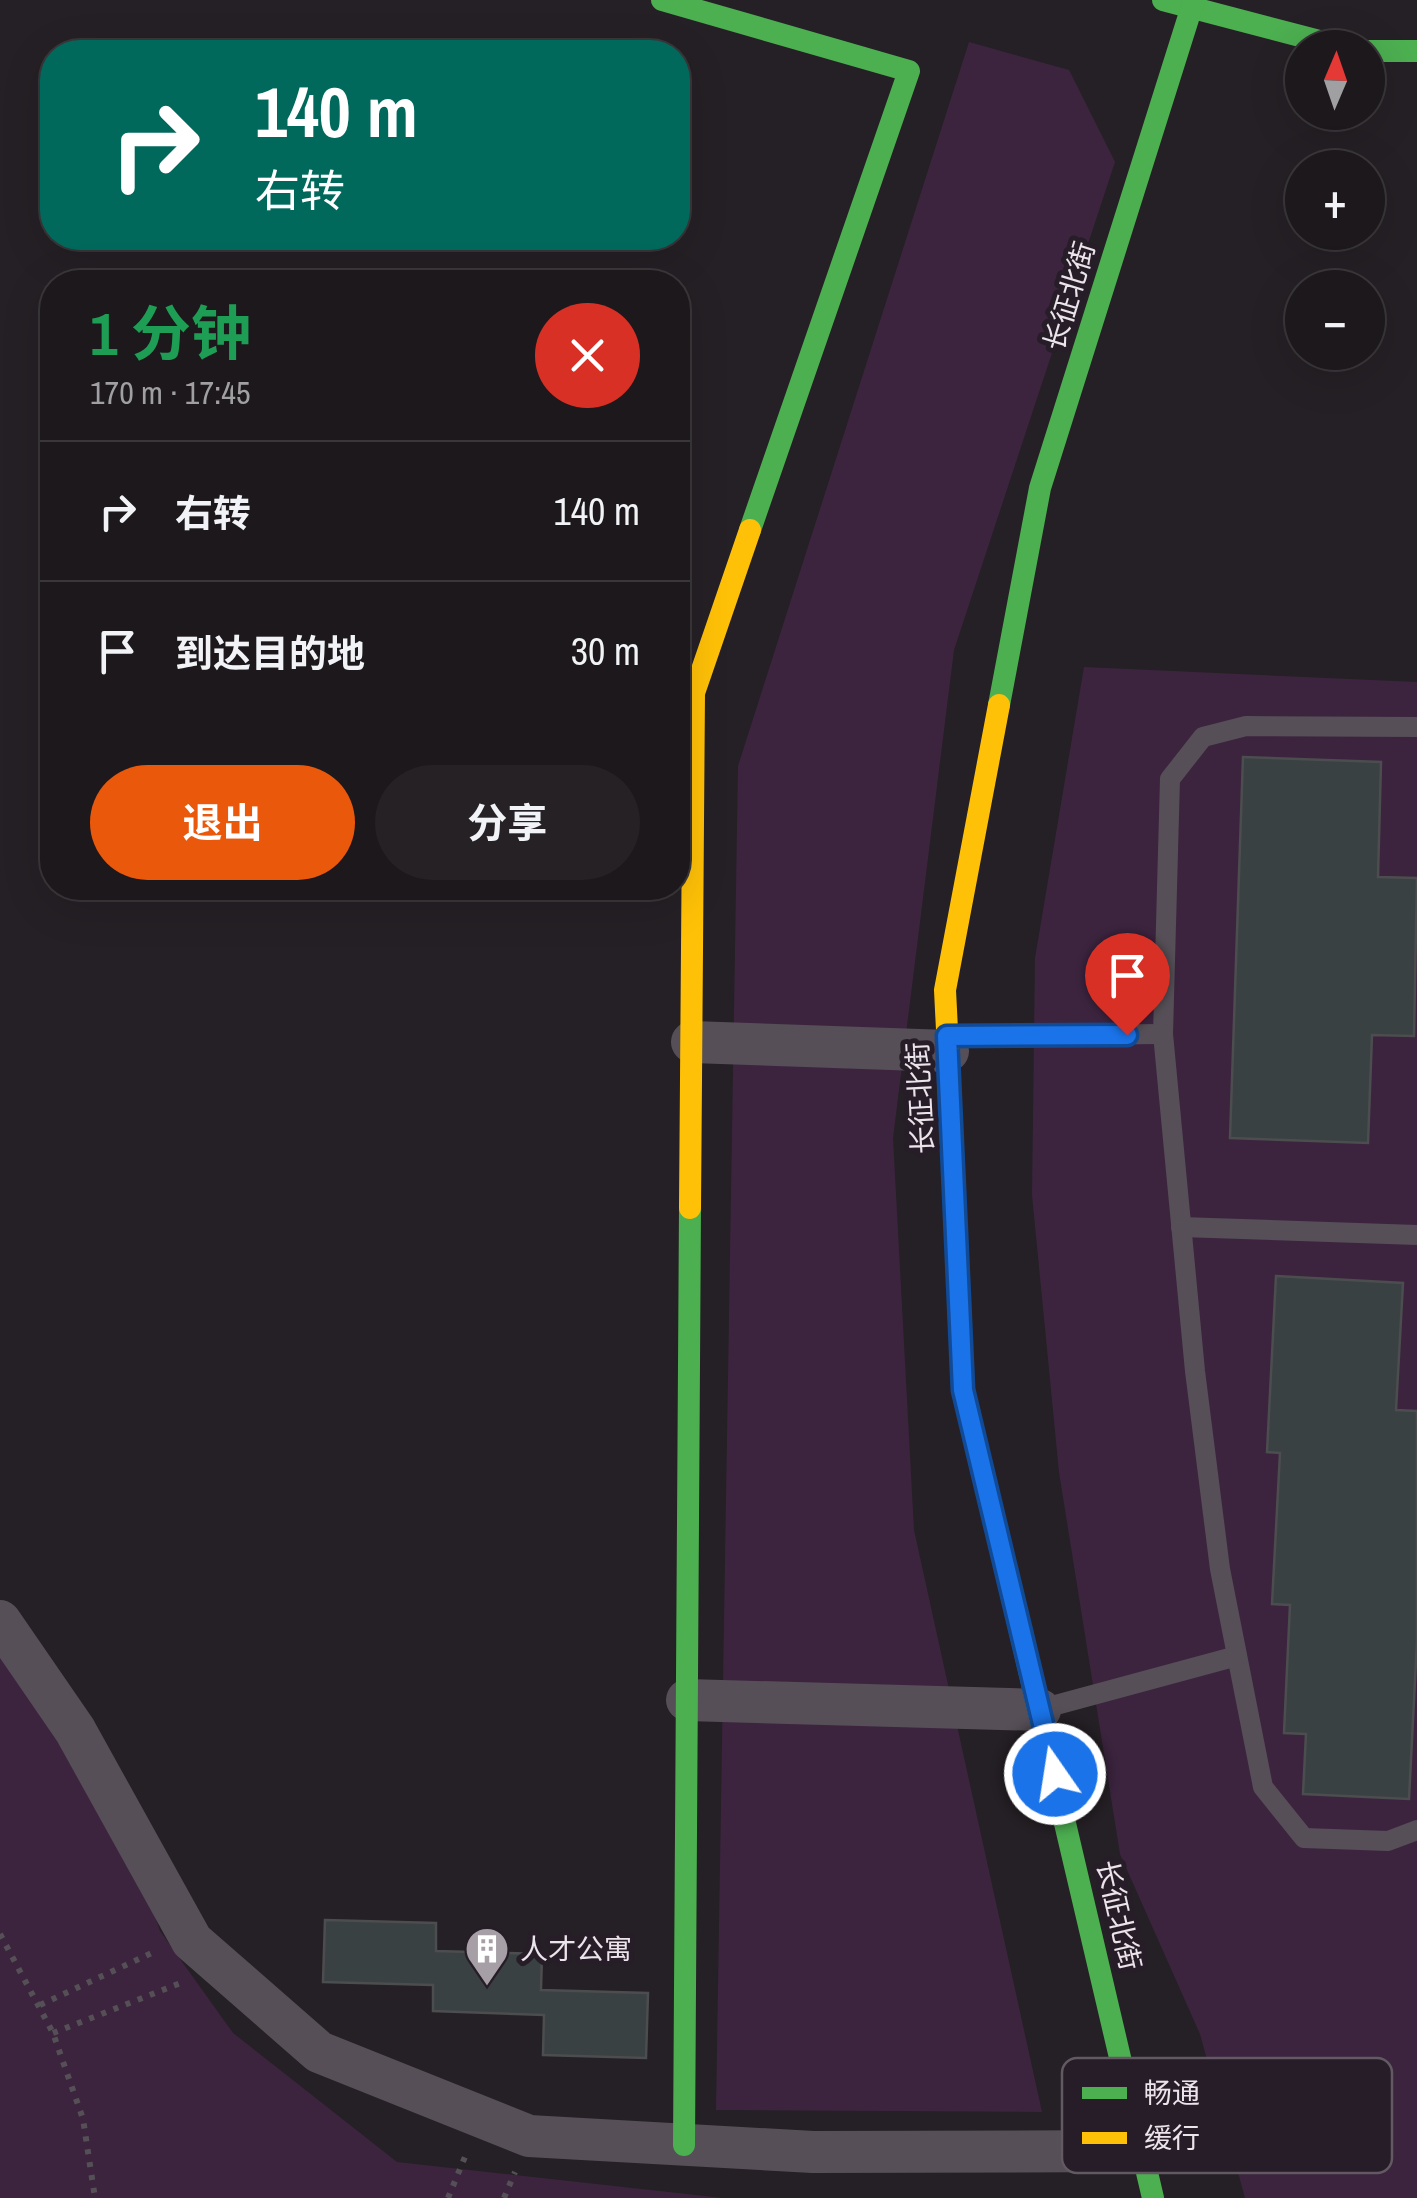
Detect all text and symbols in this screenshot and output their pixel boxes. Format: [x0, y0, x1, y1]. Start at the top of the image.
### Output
north arrow [1285, 30, 1385, 130]
map controls [1285, 30, 1385, 370]
text: 140 m [255, 65, 418, 159]
icon: right [90, 80, 220, 210]
button: + [1285, 150, 1385, 250]
text: 右转 [255, 160, 345, 221]
street label: 长征北街 [1034, 237, 1104, 355]
button: − [1285, 270, 1385, 370]
text: 1 分钟 [90, 293, 251, 374]
button: close [535, 303, 640, 408]
text: 170 m · 17:45 [90, 371, 250, 414]
icon: right [90, 484, 145, 539]
text: 140 m [553, 486, 640, 537]
text: 右转 [175, 488, 251, 539]
icon: arrive [90, 624, 145, 679]
text: 30 m [571, 626, 640, 677]
text: 到达目的地 [175, 628, 365, 679]
button: 退出 [90, 765, 355, 880]
button: 分享 [375, 765, 640, 880]
pin [1085, 933, 1170, 1036]
icon: arrive [1100, 948, 1155, 1003]
street label: 长征北街 [898, 1041, 942, 1155]
position arrow [1003, 1722, 1107, 1826]
street label: 长征北街 [1088, 1856, 1150, 1974]
building icon: 人才公寓 [464, 1926, 510, 1987]
place label: 人才公寓 [520, 1930, 632, 1968]
legend [1062, 2058, 1392, 2173]
text: 畅通 [1144, 2074, 1200, 2112]
text: 缓行 [1144, 2119, 1200, 2157]

